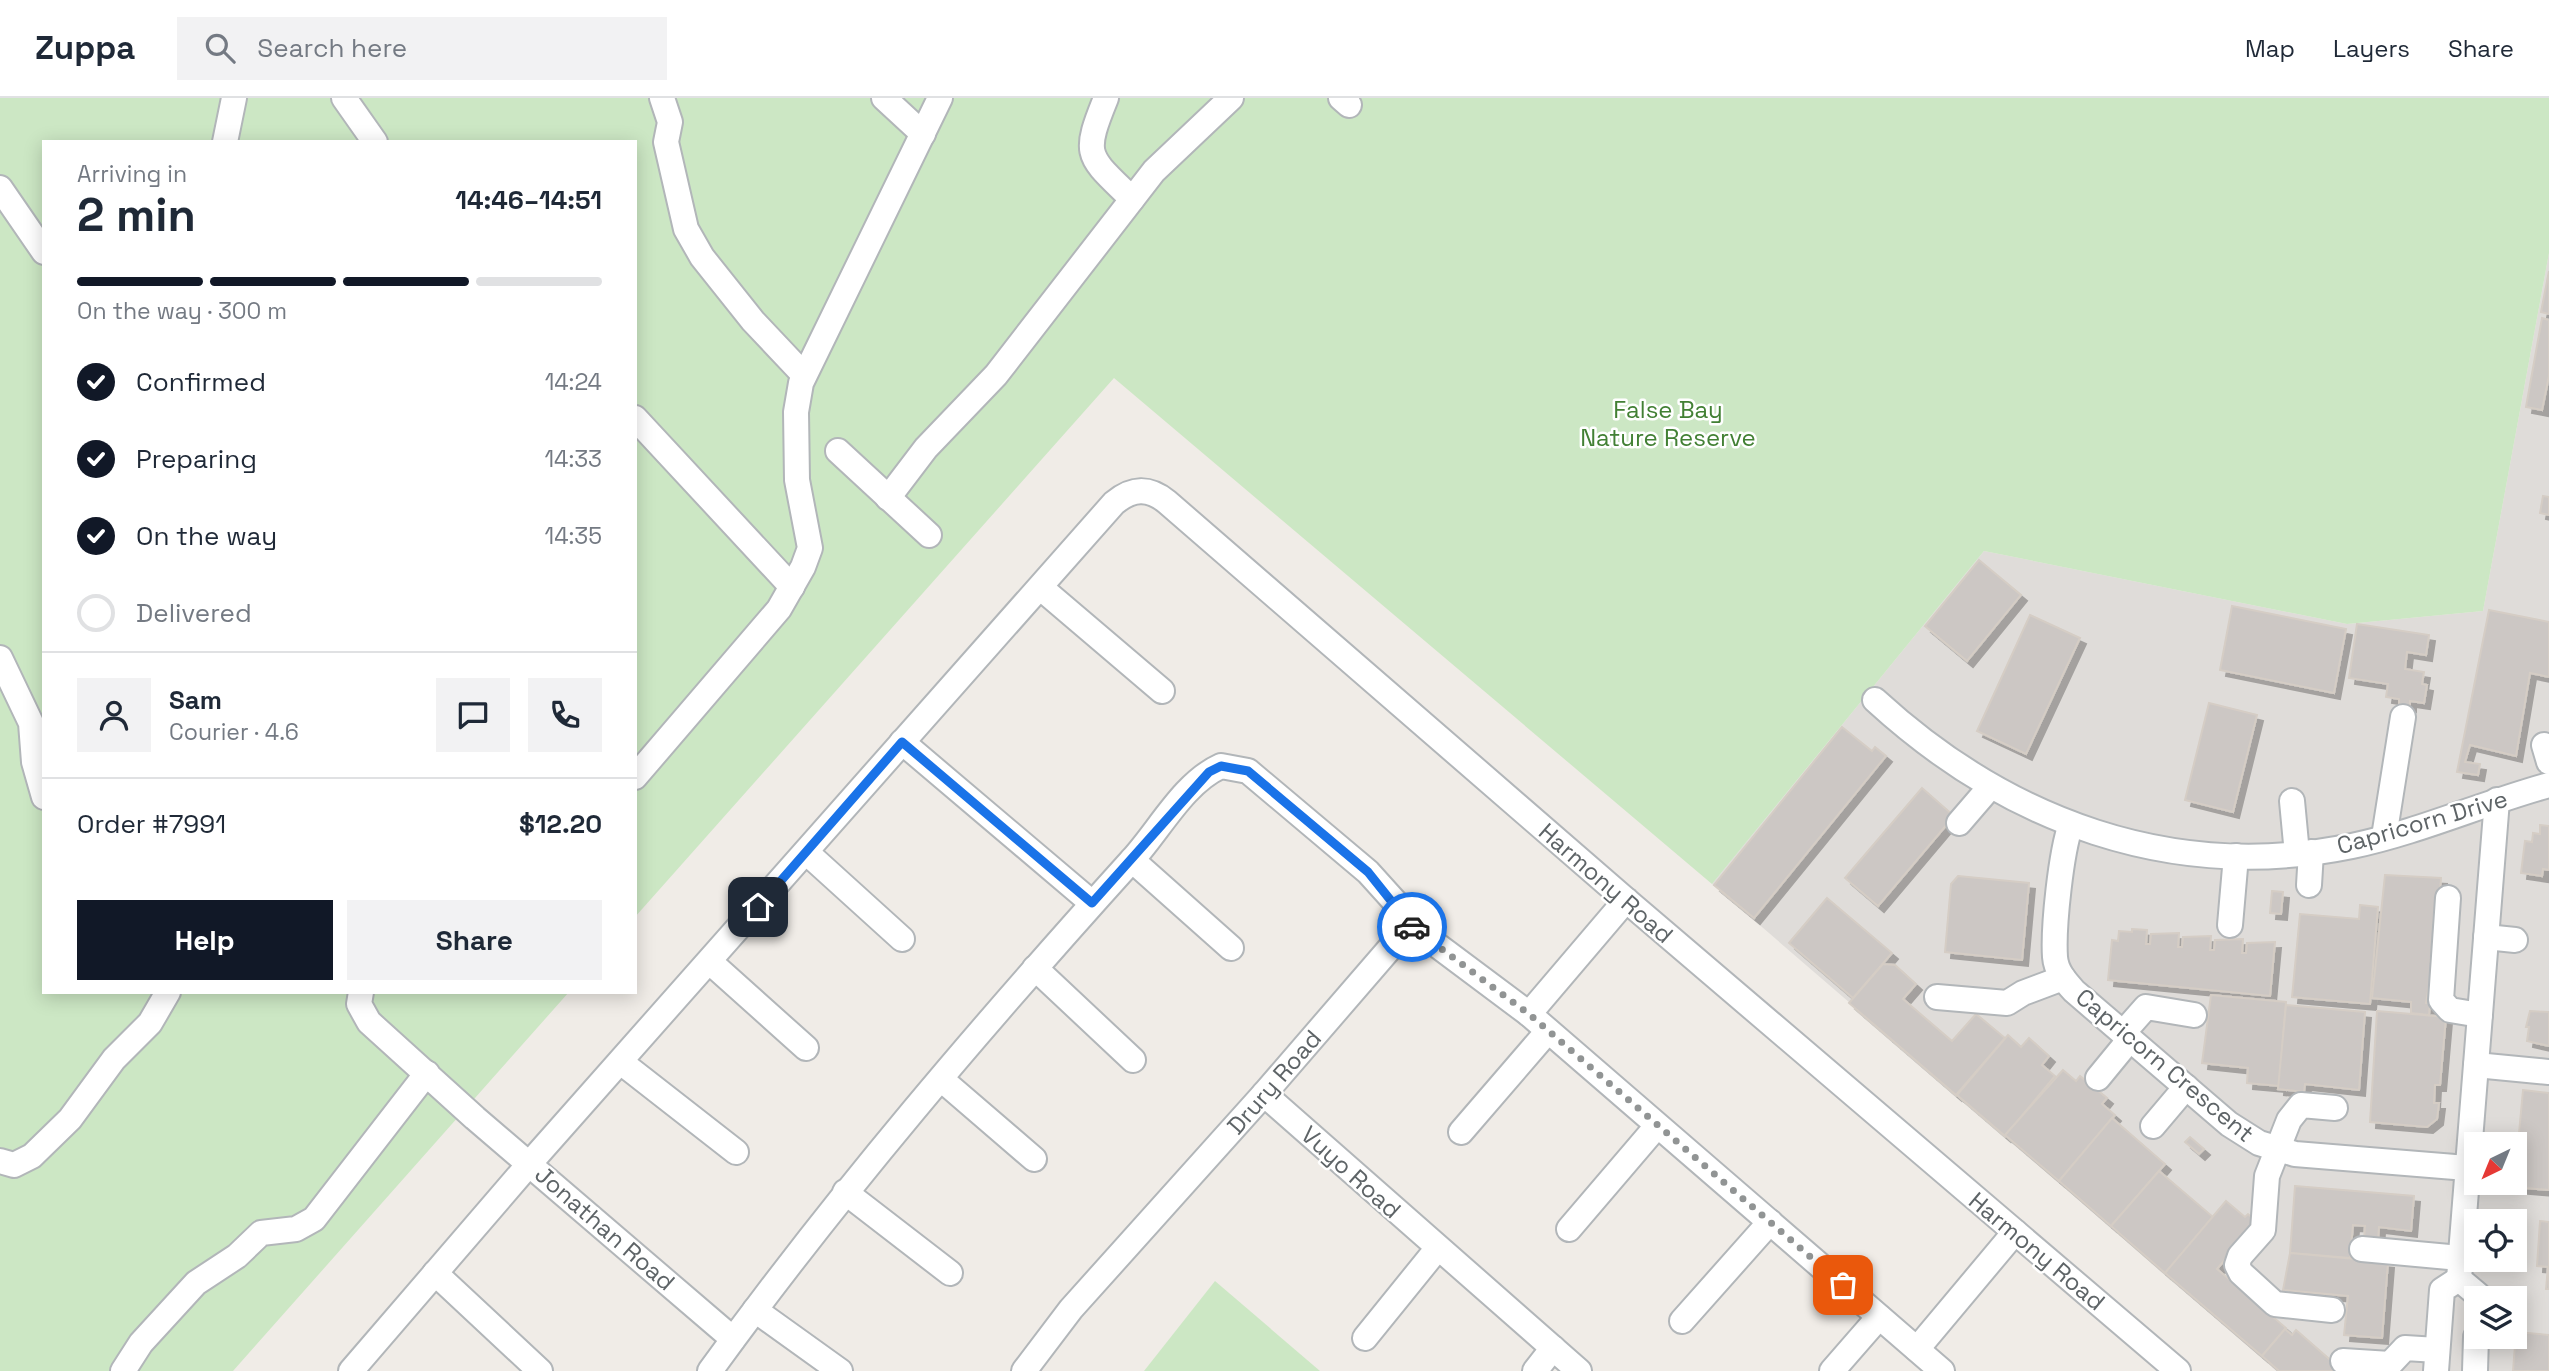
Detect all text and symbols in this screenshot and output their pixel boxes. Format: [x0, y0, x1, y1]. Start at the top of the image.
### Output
search box [177, 17, 667, 80]
text: Zuppa [35, 27, 135, 69]
icon: search [201, 29, 239, 67]
text: Search here [257, 31, 407, 65]
text: Map [2245, 33, 2295, 64]
text: Layers [2333, 33, 2410, 64]
text: Share [2448, 33, 2514, 64]
text: Arriving in [77, 159, 187, 189]
text: 14:46–14:51 [455, 183, 602, 217]
text: 2 min [77, 186, 196, 244]
text: On the way · 300 m [77, 296, 287, 326]
icon: check [77, 363, 115, 401]
text: Confirmed [136, 365, 266, 399]
text: 14:24 [545, 367, 602, 397]
park label: False Bay Nature Reserve [1580, 394, 1756, 453]
icon: check [77, 440, 115, 478]
text: Preparing [136, 442, 257, 476]
text: 14:33 [544, 444, 602, 474]
icon: check [77, 517, 115, 555]
text: On the way [136, 519, 277, 553]
text: 14:35 [545, 521, 602, 551]
text: Delivered [136, 596, 252, 630]
button: person [77, 678, 151, 752]
button: chat [436, 678, 510, 752]
button: phone [528, 678, 602, 752]
text: Sam [169, 683, 222, 717]
text: Courier · 4.6 [169, 717, 299, 747]
street label: Capricorn Drive [2333, 783, 2511, 861]
text: Order #7991 [77, 807, 226, 841]
text: $12.20 [519, 807, 602, 841]
street label: Harmony Road [1532, 816, 1680, 950]
pin [728, 877, 788, 937]
icon: home [739, 888, 777, 926]
courier [1377, 892, 1447, 962]
button: Help [77, 900, 333, 980]
button: Share [347, 900, 602, 980]
icon: car [1393, 908, 1431, 946]
street label: Capricorn Crescent [2069, 981, 2261, 1149]
street label: Drury Road [1220, 1023, 1328, 1141]
street label: Vuyo Road [1295, 1119, 1407, 1225]
north arrow [2464, 1132, 2527, 1195]
map controls [2464, 1132, 2527, 1349]
street label: Jonathan Road [529, 1159, 681, 1297]
street label: Harmony Road [1963, 1185, 2111, 1317]
button: locate [2464, 1209, 2527, 1272]
pin [1813, 1255, 1873, 1315]
icon: bag [1824, 1266, 1862, 1304]
button: layers [2464, 1286, 2527, 1349]

